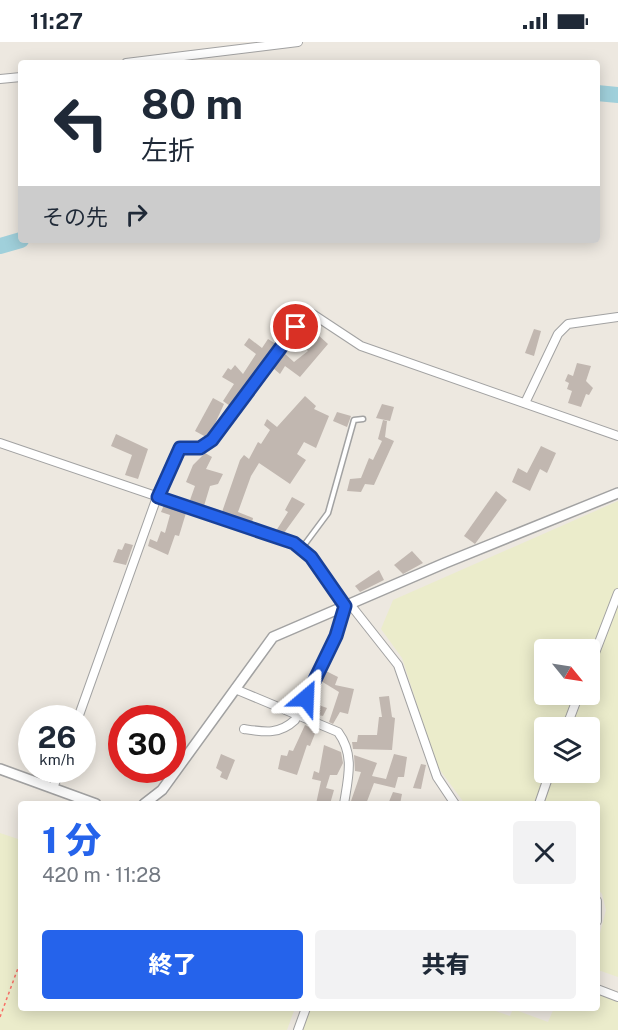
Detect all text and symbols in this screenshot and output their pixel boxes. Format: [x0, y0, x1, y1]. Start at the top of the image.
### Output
text: 11:27 [30, 8, 83, 34]
text: 80 m [141, 79, 243, 128]
icon: left [42, 84, 120, 162]
text: 左折 [141, 134, 195, 166]
icon: right [120, 198, 153, 231]
text: その先 [42, 204, 108, 230]
pin [270, 301, 321, 352]
icon: arrive [279, 310, 312, 343]
north arrow [534, 639, 600, 705]
map controls [534, 639, 600, 783]
position arrow [274, 666, 338, 730]
speed limit sign: 30 [108, 705, 186, 783]
button: layers [534, 717, 600, 783]
text: 26 [38, 719, 76, 755]
text: km/h [39, 751, 75, 768]
text: 1 分 [42, 819, 102, 861]
button: close [513, 821, 576, 884]
text: 420 m · 11:28 [42, 863, 161, 887]
button: 終了 [42, 930, 303, 999]
button: 共有 [315, 930, 576, 999]

